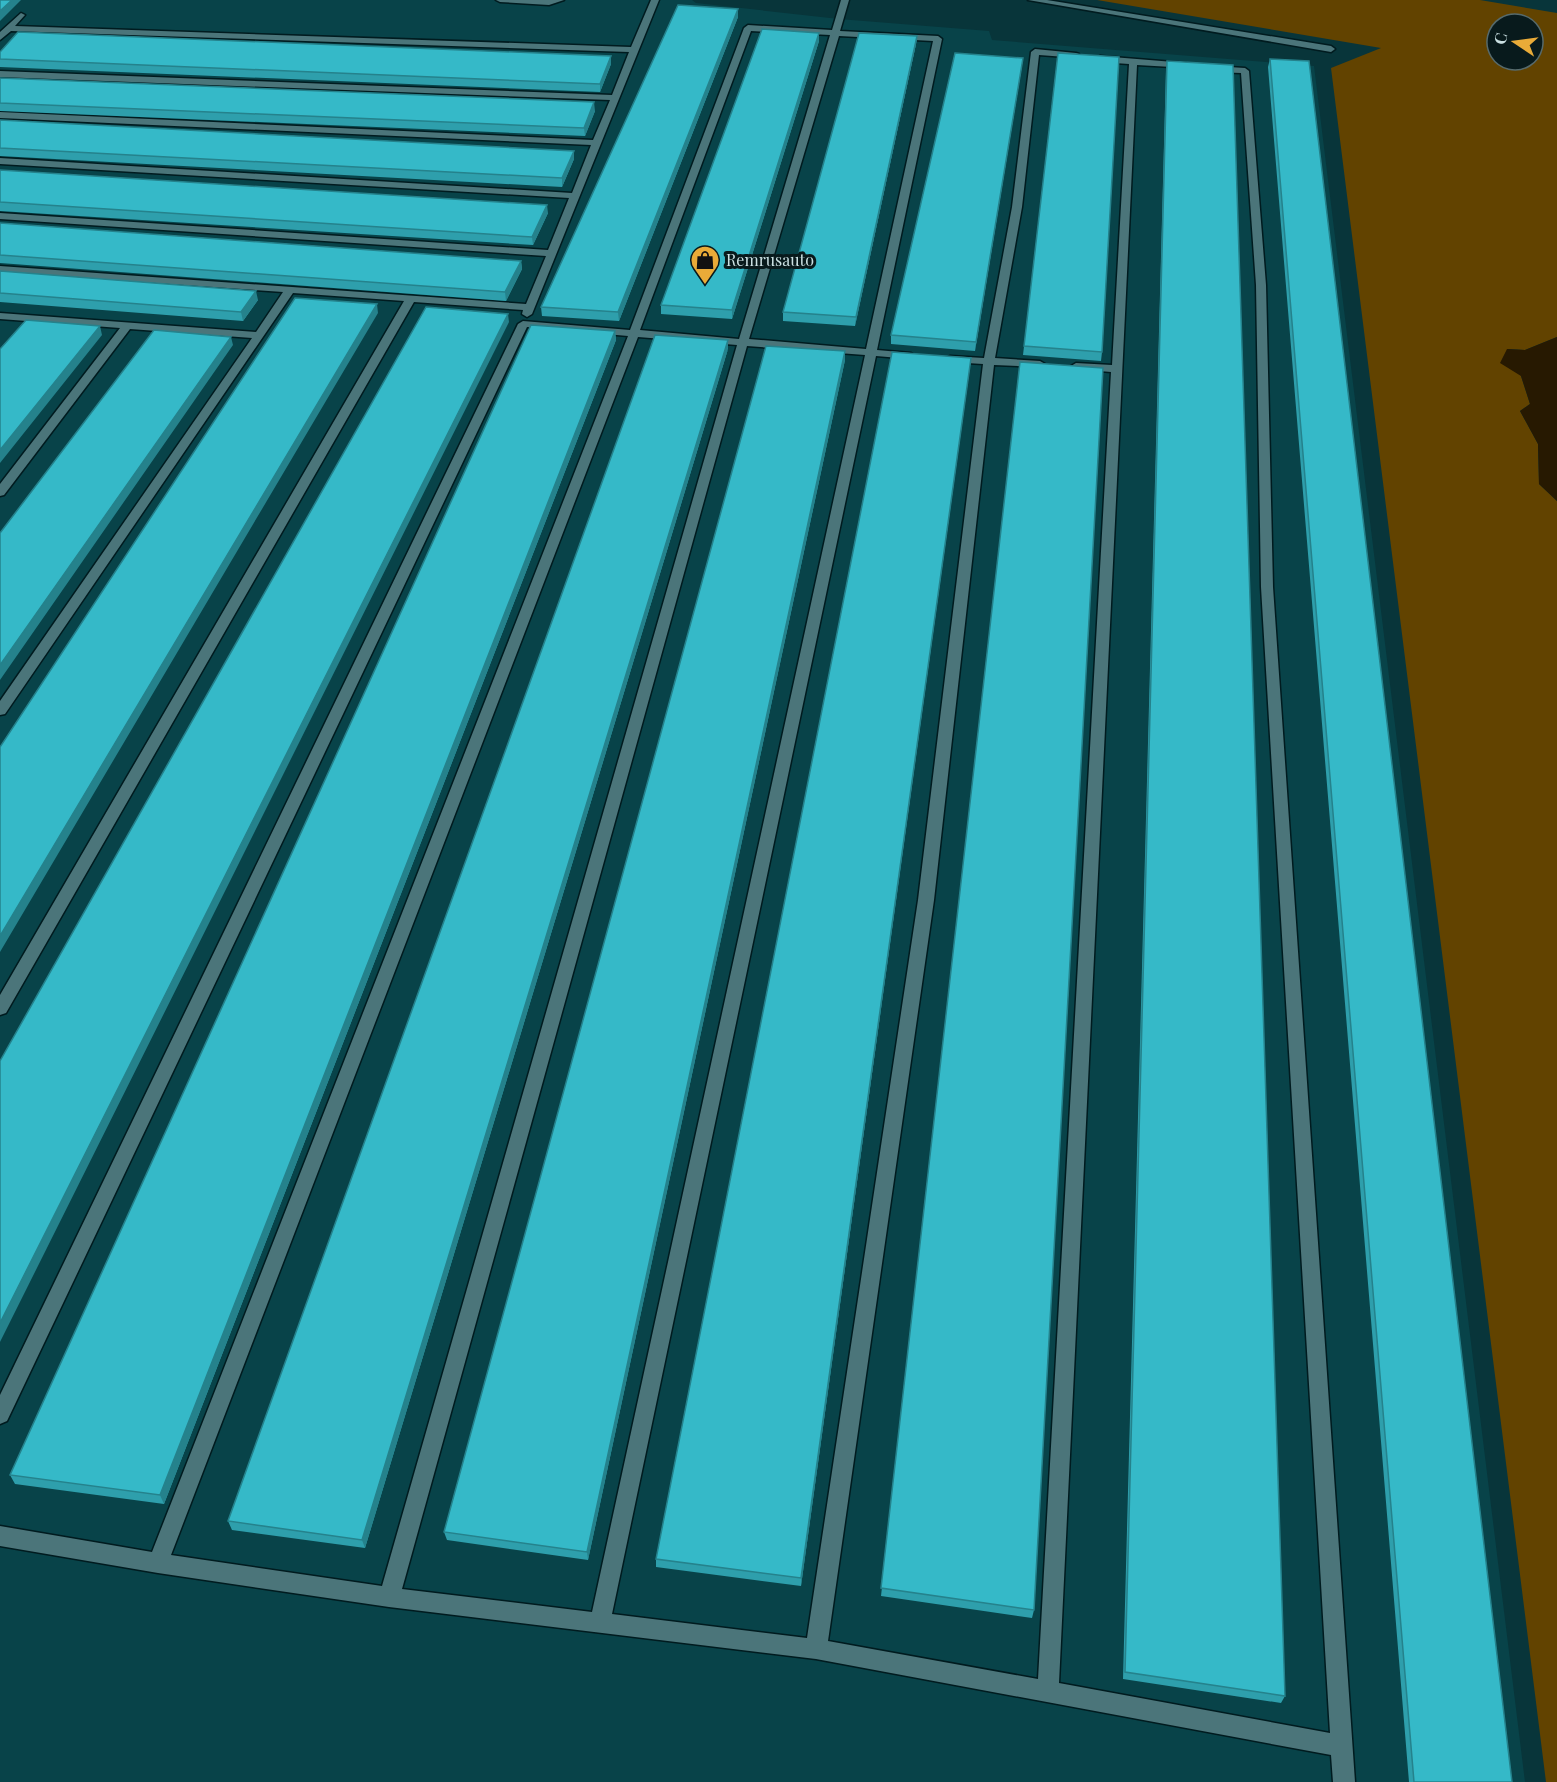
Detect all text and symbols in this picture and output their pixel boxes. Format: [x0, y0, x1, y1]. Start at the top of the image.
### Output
north arrow [1485, 12, 1545, 72]
text: С [1488, 31, 1511, 46]
shop icon: Remrusauto [689, 244, 721, 286]
place label: Remrusauto [726, 249, 814, 270]

